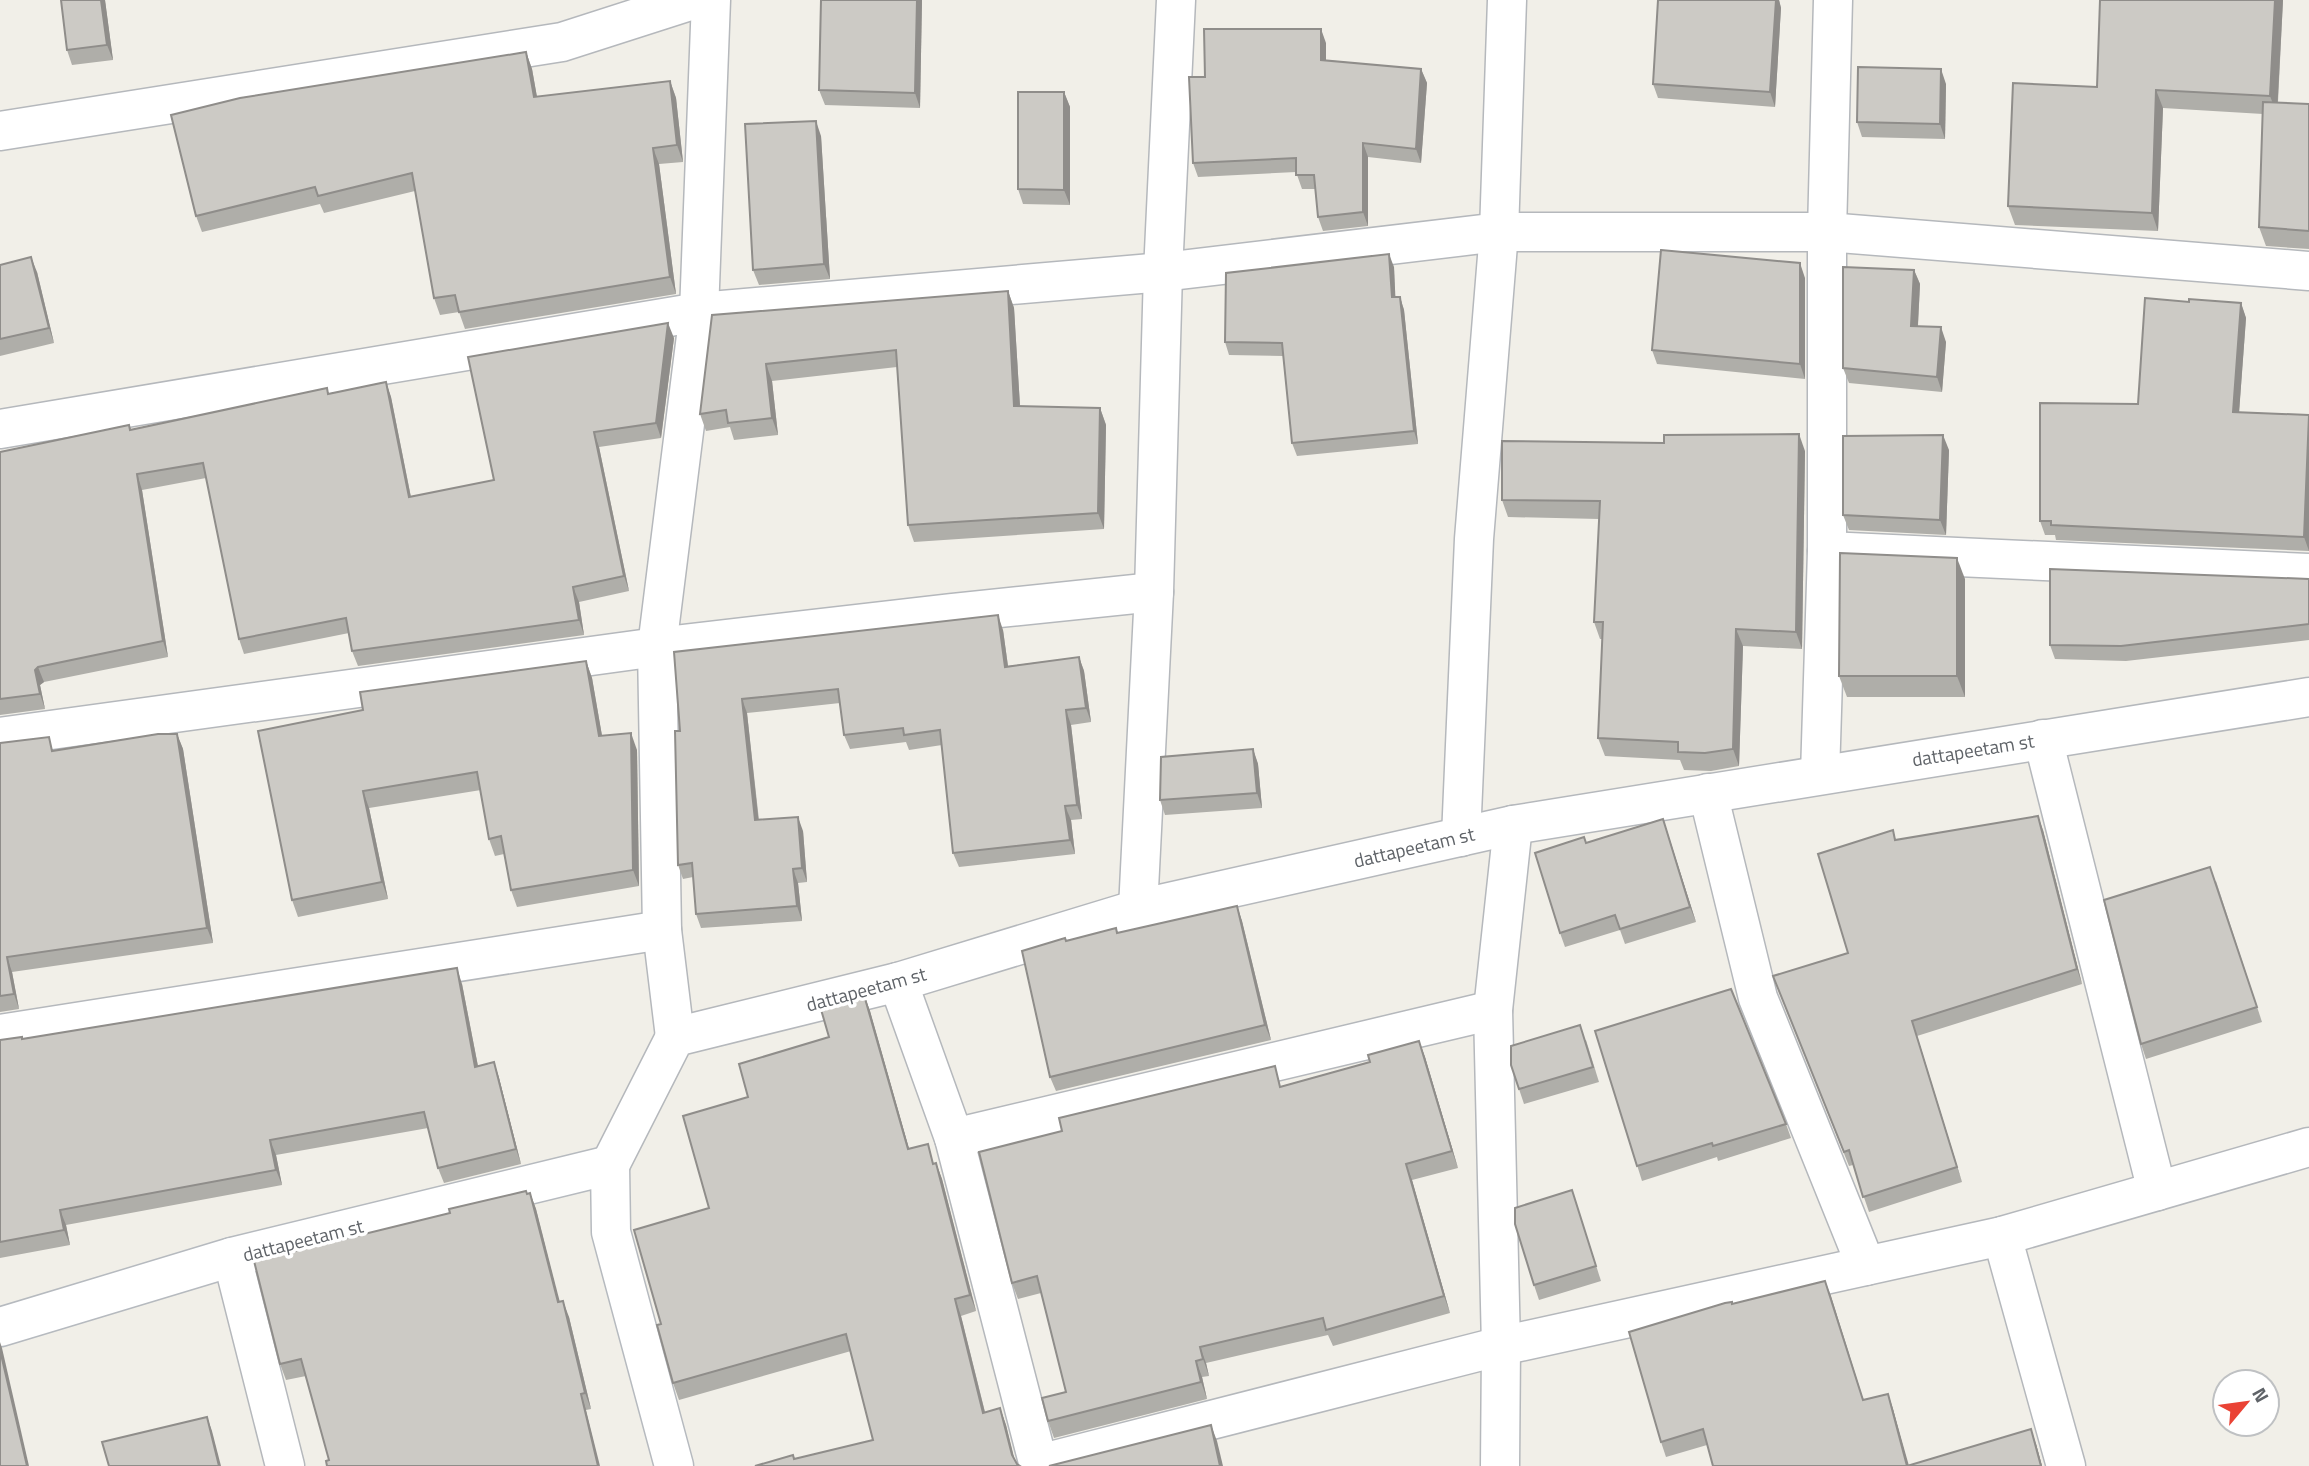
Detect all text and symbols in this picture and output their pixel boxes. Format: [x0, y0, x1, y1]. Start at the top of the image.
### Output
street label: dattapeetam st [1910, 725, 2036, 773]
street label: dattapeetam st [1351, 818, 1478, 875]
street label: dattapeetam st [803, 958, 929, 1018]
street label: dattapeetam st [240, 1210, 367, 1269]
north arrow [2211, 1368, 2281, 1438]
text: N [2245, 1382, 2277, 1407]

